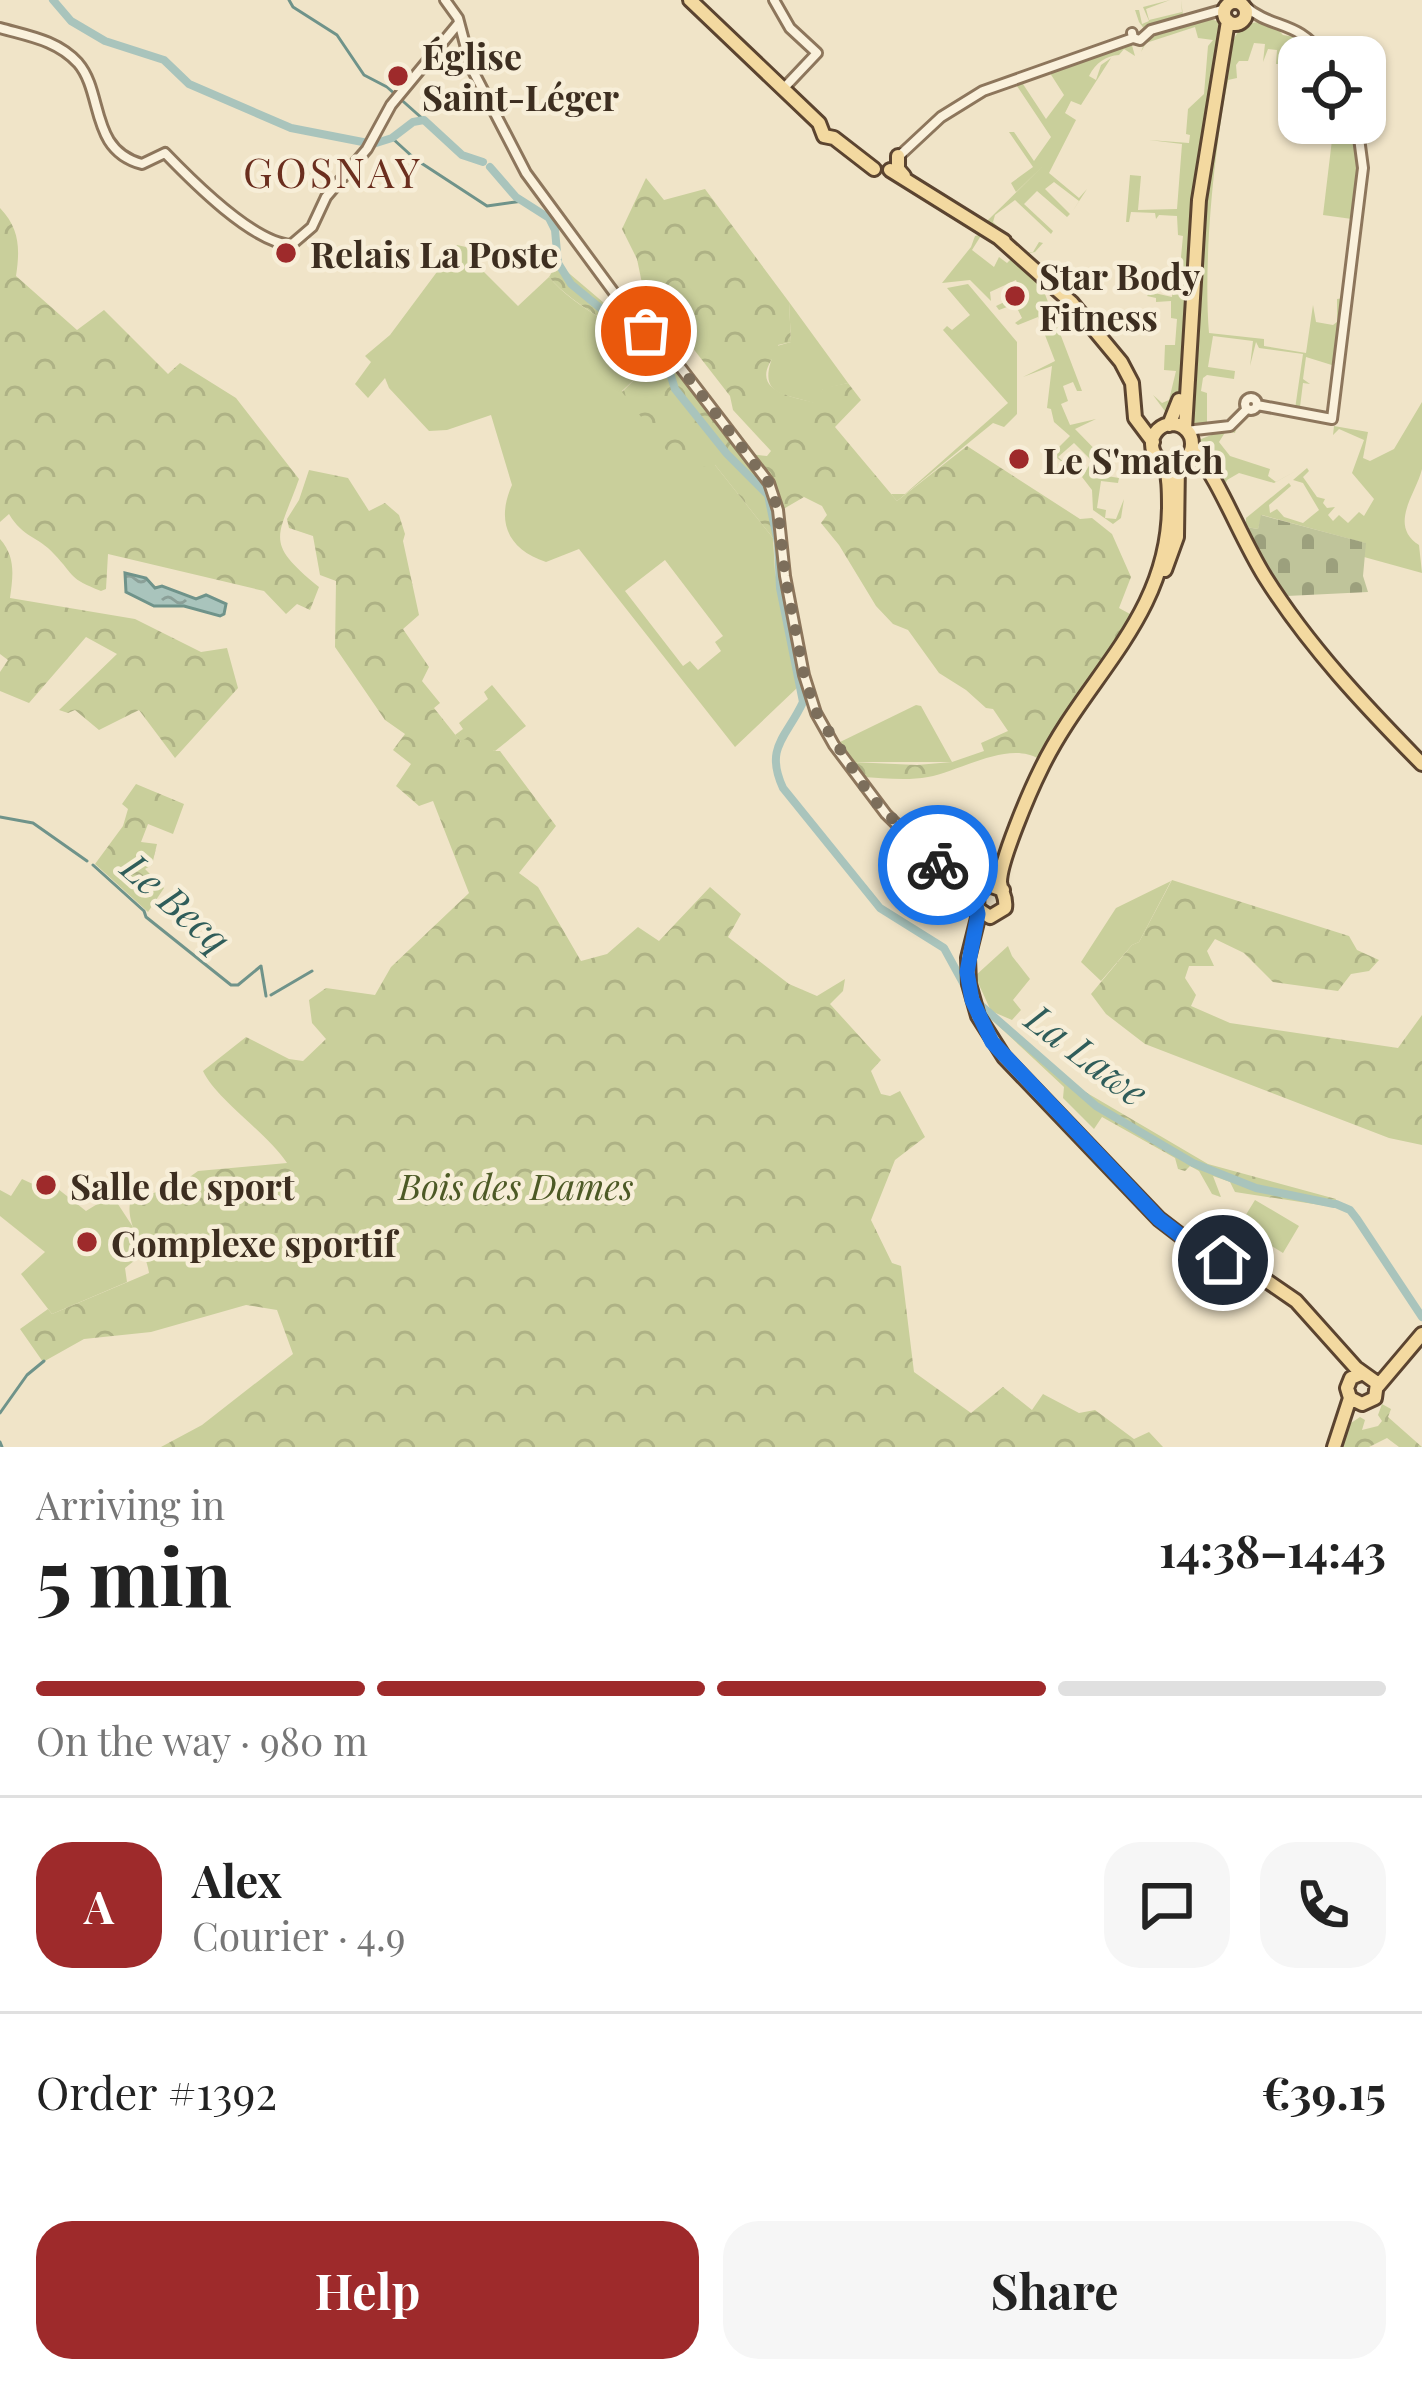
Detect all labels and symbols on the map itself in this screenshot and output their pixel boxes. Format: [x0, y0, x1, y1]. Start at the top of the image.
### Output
place label: Église Saint-Léger [422, 31, 619, 120]
marker: Église Saint-Léger [385, 63, 411, 89]
district label: GOSNAY [243, 143, 423, 199]
place label: Relais La Poste [310, 229, 558, 277]
marker: Relais La Poste [273, 240, 299, 266]
place label: Star Body Fitness [1039, 251, 1201, 340]
pin [595, 280, 697, 382]
marker: Star Body Fitness [1002, 283, 1028, 309]
place label: Le S'match [1043, 435, 1224, 483]
marker: Le S'match [1006, 446, 1032, 472]
courier [878, 805, 998, 925]
water label: Le Becq [110, 839, 242, 964]
water label: La Lawe [1015, 990, 1160, 1117]
place label: Salle de sport [70, 1161, 295, 1209]
park label: Bois des Dames [396, 1161, 634, 1209]
marker: Salle de sport [33, 1172, 59, 1198]
pin [1172, 1209, 1274, 1311]
place label: Complexe sportif [111, 1218, 400, 1266]
marker: Complexe sportif [74, 1229, 100, 1255]

